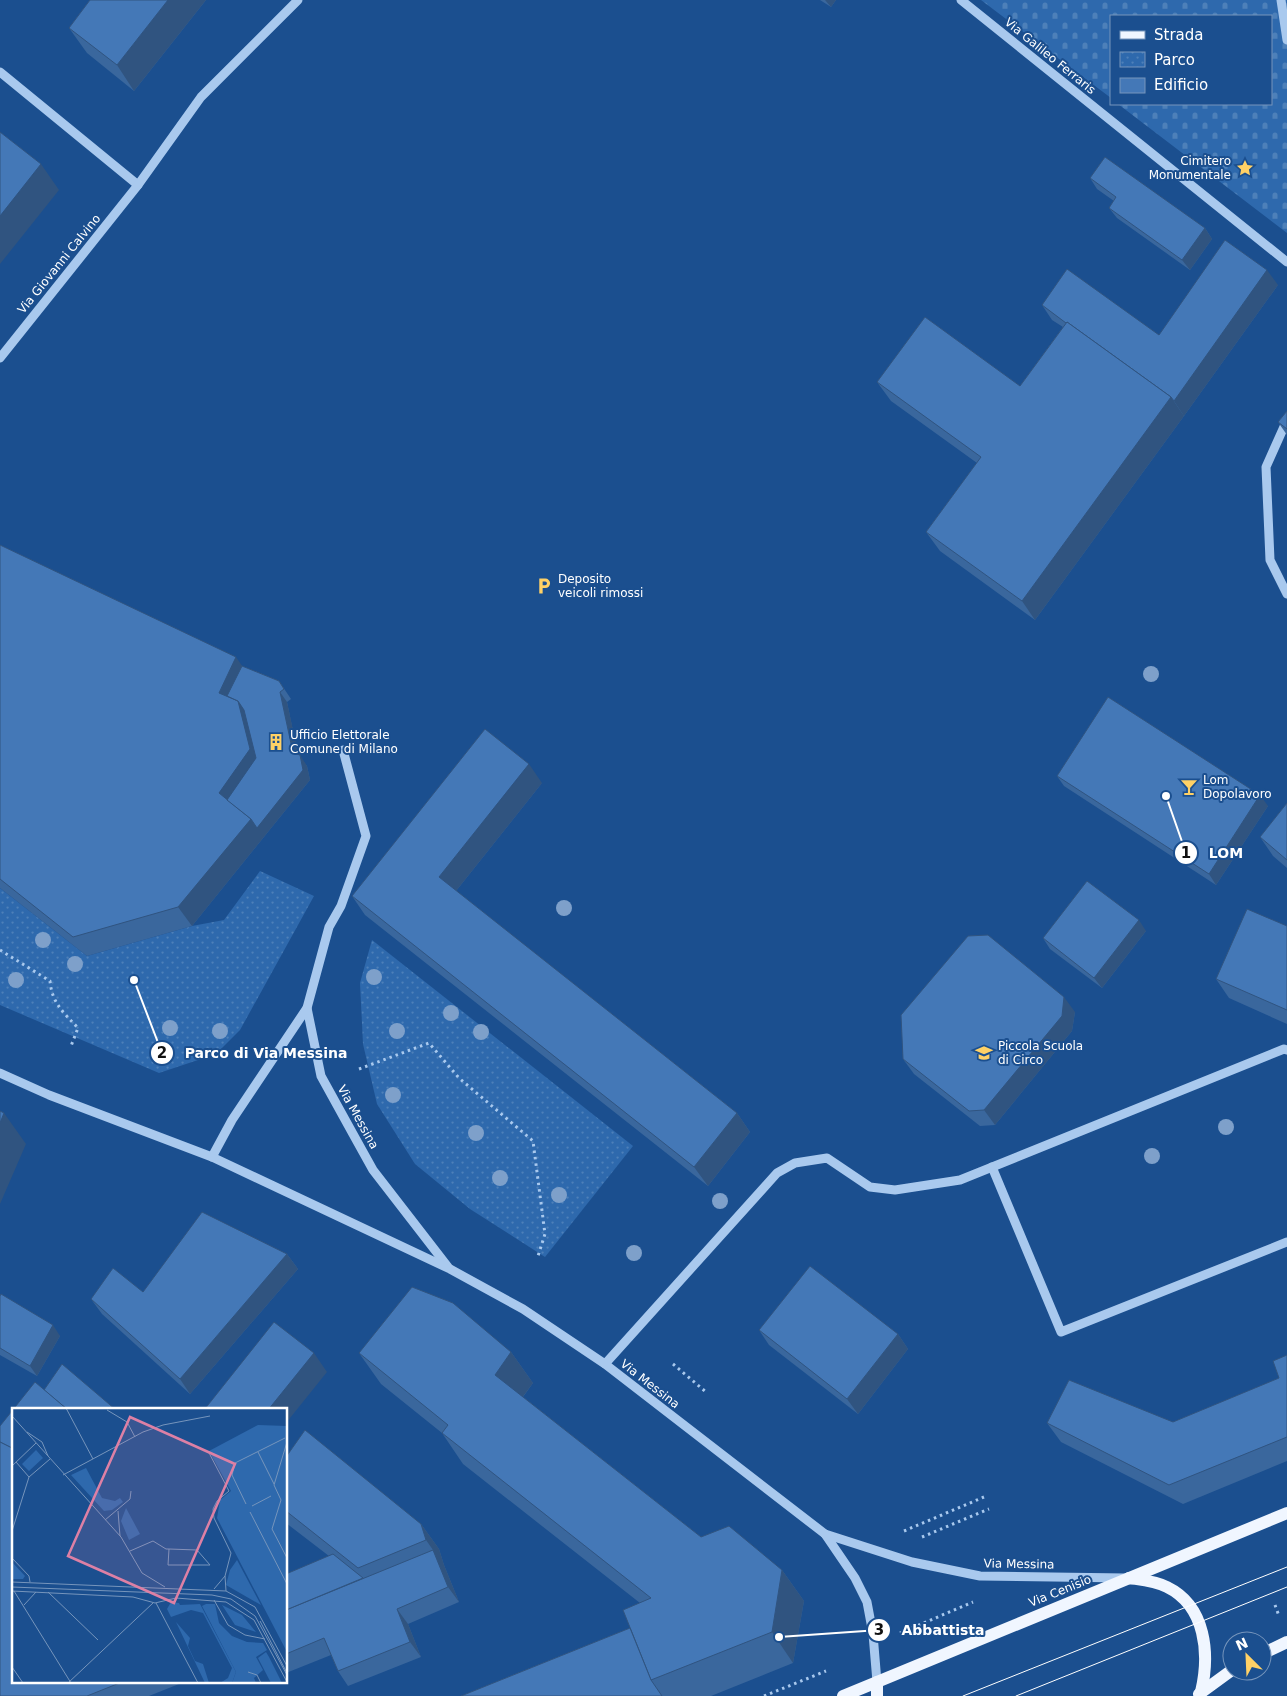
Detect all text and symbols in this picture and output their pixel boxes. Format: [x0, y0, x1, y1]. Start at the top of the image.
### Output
street label: Via Galileo Ferraris [1002, 15, 1098, 97]
legend [1110, 15, 1272, 105]
text: Strada [1154, 26, 1203, 44]
text: Parco [1154, 51, 1195, 69]
text: Edificio [1154, 76, 1208, 94]
place label: Cimitero Monumentale [1149, 154, 1231, 182]
place icon: Cimitero Monumentale [1235, 158, 1255, 178]
street label: Via Giovanni Calvino [15, 212, 103, 316]
place label: Deposito veicoli rimossi [558, 572, 643, 600]
parking icon: Deposito veicoli rimossi [534, 576, 554, 596]
place label: Ufficio Elettorale Comune di Milano [290, 728, 398, 756]
building icon: Ufficio Elettorale Comune di Milano [266, 732, 286, 752]
place label: Lom Dopolavoro [1203, 773, 1272, 801]
bar icon: Lom Dopolavoro [1179, 777, 1199, 797]
callout: LOM [1174, 839, 1253, 868]
text: 1 [1181, 844, 1191, 862]
text: LOM [1209, 845, 1243, 861]
callout: Parco di Via Messina [150, 1038, 357, 1067]
place label: Piccola Scuola di Circo [998, 1039, 1083, 1067]
school or university icon: Piccola Scuola di Circo [974, 1043, 994, 1063]
text: 2 [157, 1044, 167, 1062]
text: Parco di Via Messina [185, 1045, 347, 1061]
street label: Via Messina [335, 1083, 381, 1151]
street label: Via Messina [618, 1357, 682, 1411]
inset map [12, 1408, 288, 1684]
street label: Via Messina [983, 1556, 1055, 1572]
street label: Via Cenisio [1027, 1572, 1093, 1610]
callout: Abbattista [867, 1616, 995, 1645]
text: 3 [874, 1621, 884, 1639]
text: Abbattista [902, 1622, 984, 1638]
north arrow [1222, 1631, 1272, 1681]
text: N [1233, 1634, 1250, 1654]

